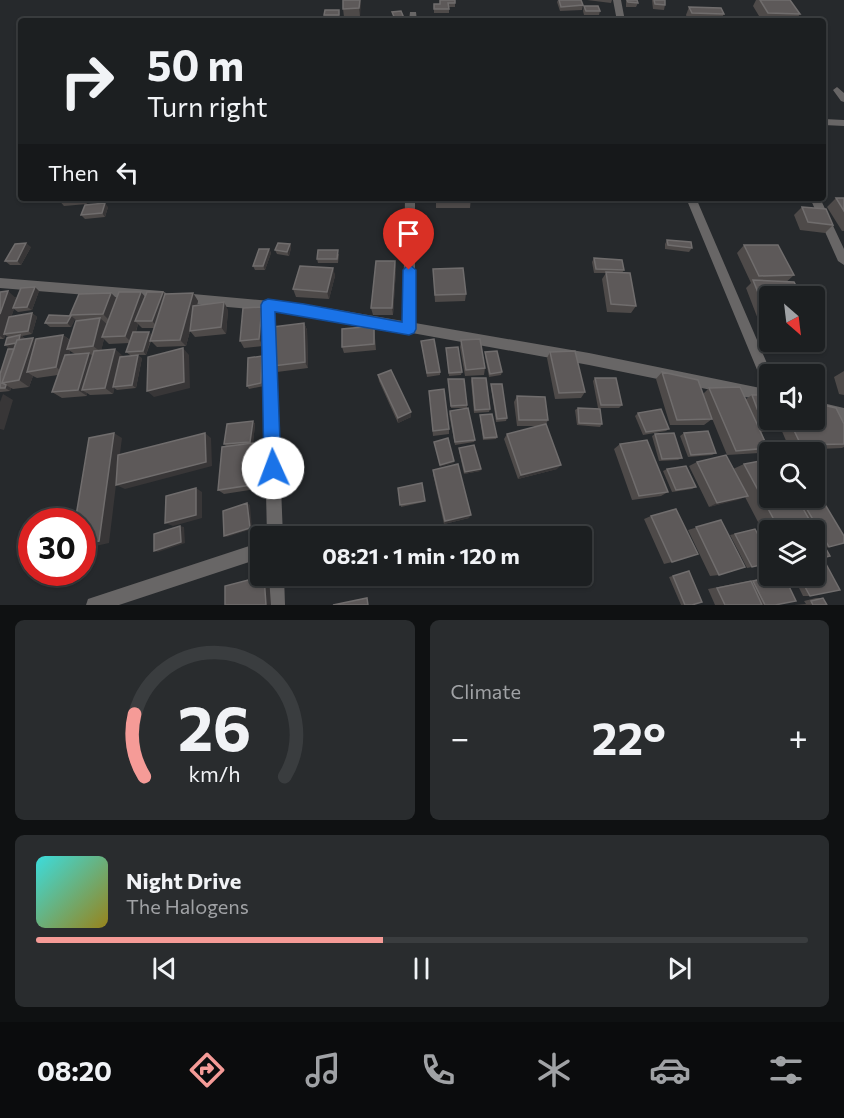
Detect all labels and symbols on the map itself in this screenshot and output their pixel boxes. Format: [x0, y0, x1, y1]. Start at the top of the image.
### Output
pin [383, 208, 434, 270]
north arrow [759, 286, 825, 352]
position arrow [241, 436, 305, 500]
speed limit sign: 30 [18, 508, 96, 586]

